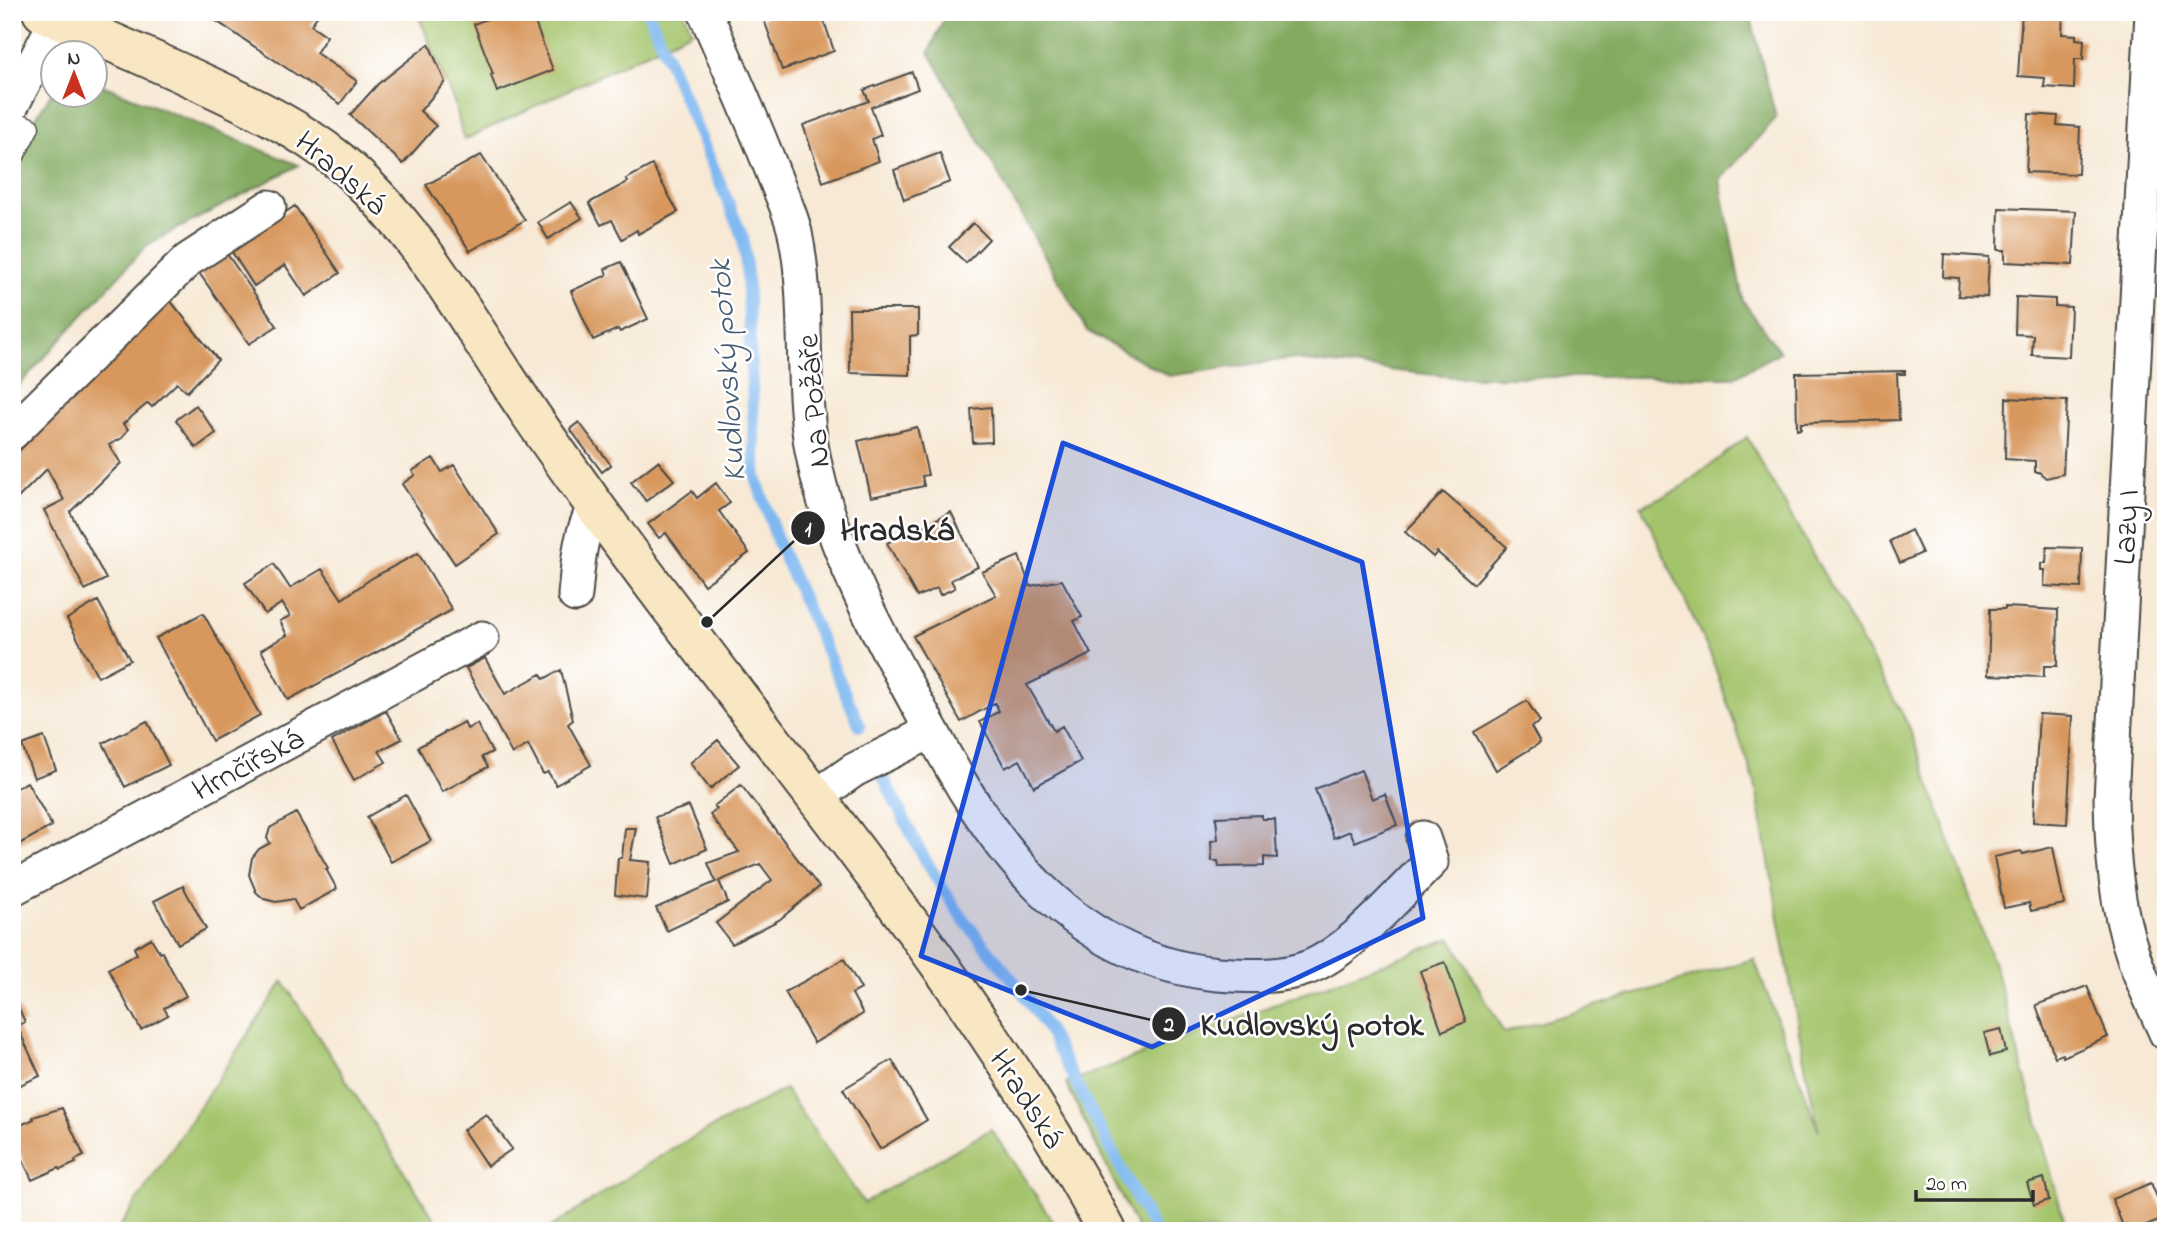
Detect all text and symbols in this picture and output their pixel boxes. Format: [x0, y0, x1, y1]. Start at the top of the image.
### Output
north arrow [38, 38, 108, 108]
text: N [68, 46, 81, 73]
street label: Hradská [283, 121, 397, 229]
water label: Kudlovský potok [697, 256, 761, 484]
street label: Na Požáře [786, 331, 845, 469]
street label: Lazy I [2103, 488, 2154, 566]
callout: Hradská [791, 501, 967, 555]
text: Hradská [840, 508, 955, 556]
text: 1 [805, 516, 812, 546]
street label: Hrnčířská [184, 717, 313, 815]
callout: Kudlovský potok [1151, 997, 1438, 1051]
text: Kudlovský potok [1200, 1003, 1424, 1052]
text: 2 [1163, 1011, 1175, 1041]
street label: Hradská [975, 1041, 1075, 1159]
scale bar [1916, 1159, 2033, 1203]
text: 20 m [1926, 1170, 1967, 1200]

